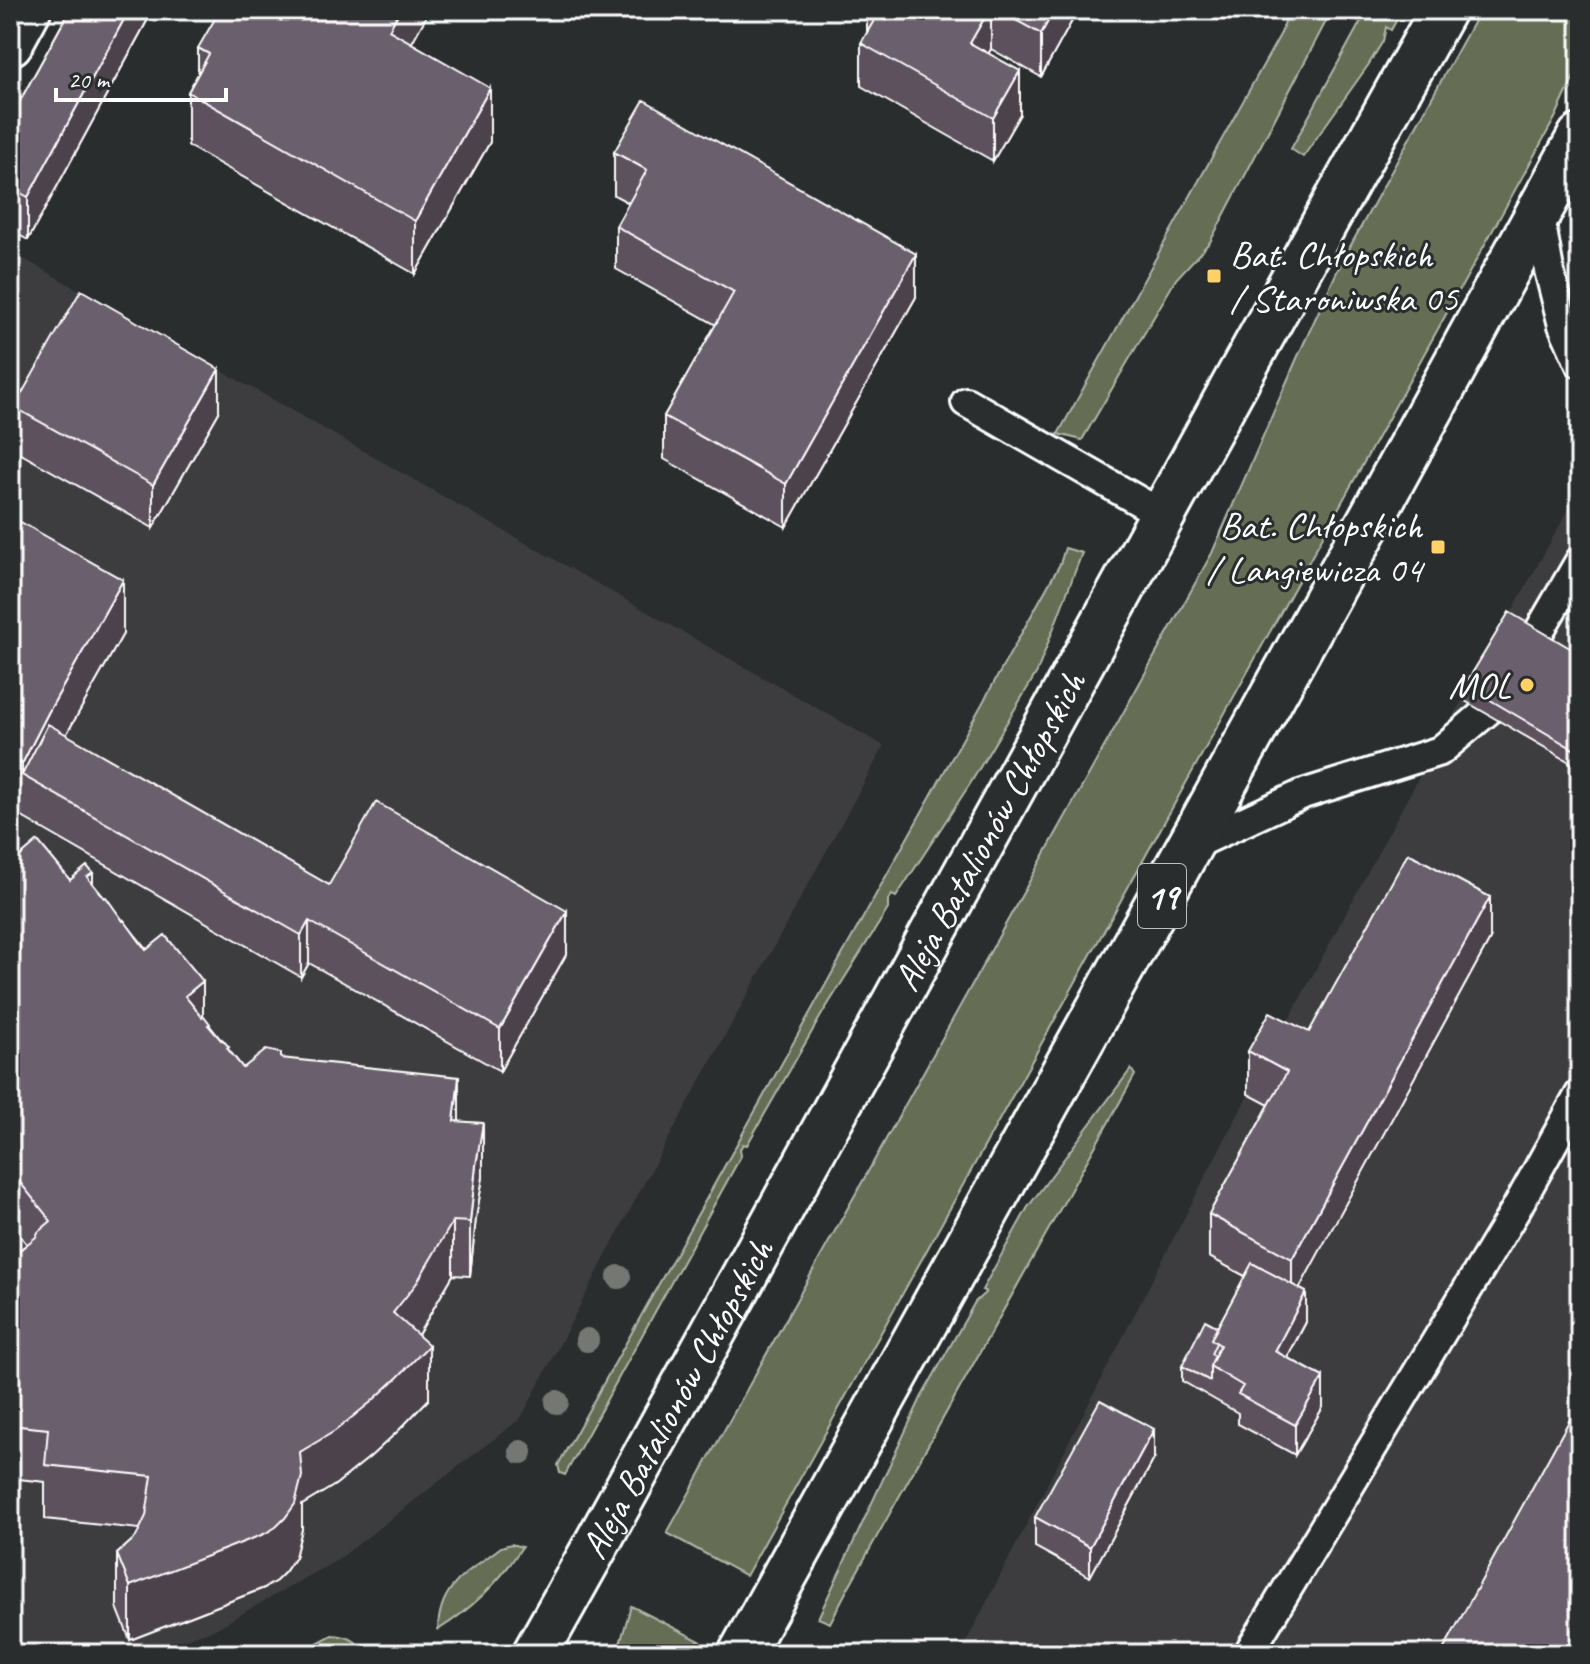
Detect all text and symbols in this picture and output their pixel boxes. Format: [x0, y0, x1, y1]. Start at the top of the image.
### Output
scale bar [56, 52, 226, 102]
text: 20 m [68, 65, 111, 95]
place label: Bat. Chłopskich / Staroniwska 05 [1230, 231, 1460, 322]
marker: Bat. Chłopskich / Staroniwska 05 [1205, 267, 1223, 285]
place label: Bat. Chłopskich / Langiewicza 04 [1207, 502, 1426, 593]
marker: Bat. Chłopskich / Langiewicza 04 [1429, 538, 1447, 556]
street label: Aleja Batalionów Chłopskich [883, 662, 1097, 999]
place label: MOL [1449, 662, 1512, 709]
marker: MOL [1518, 676, 1536, 694]
road number: 19 [1138, 864, 1186, 928]
street label: Aleja Batalionów Chłopskich [570, 1230, 785, 1567]

